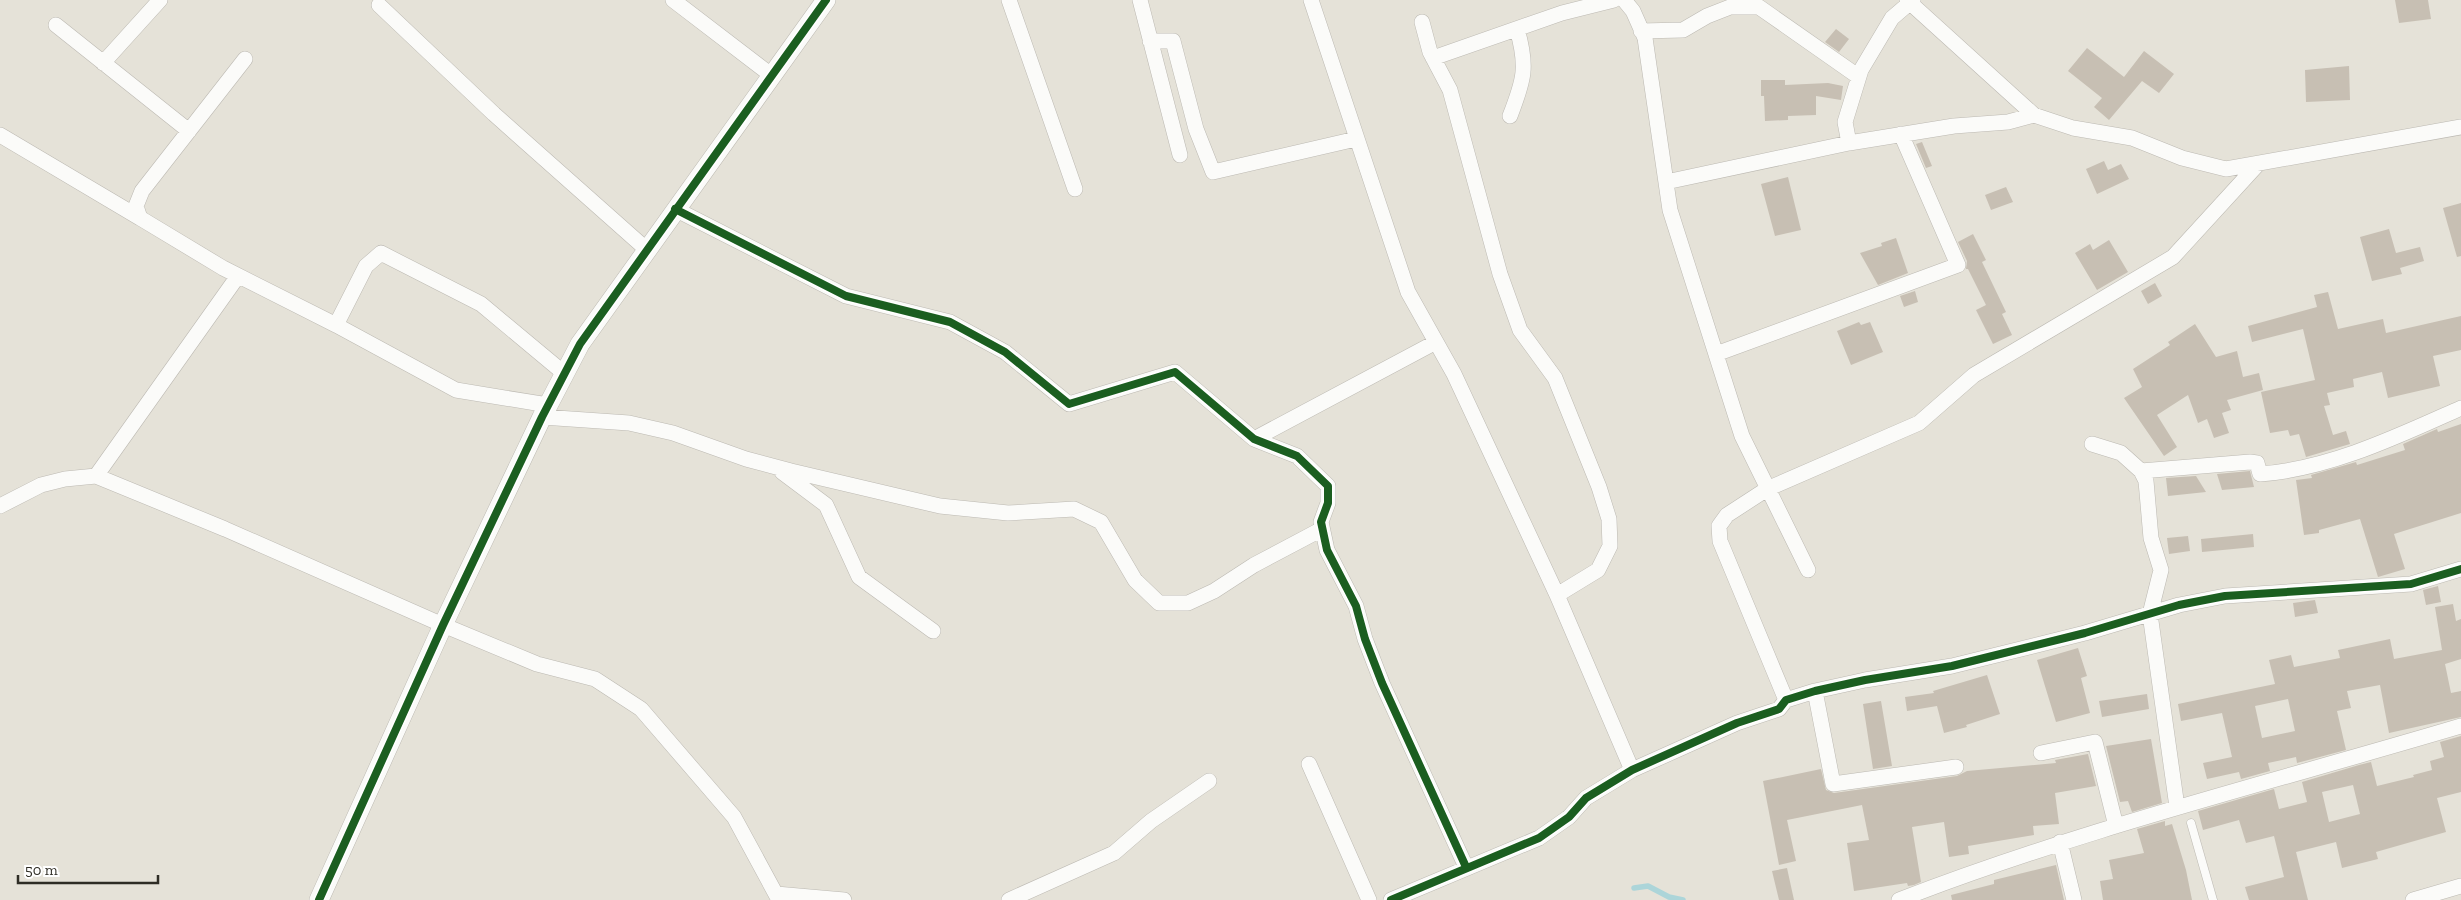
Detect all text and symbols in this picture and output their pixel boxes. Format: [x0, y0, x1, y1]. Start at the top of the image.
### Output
scale bar [18, 852, 158, 884]
text: 50 m [25, 861, 58, 879]

